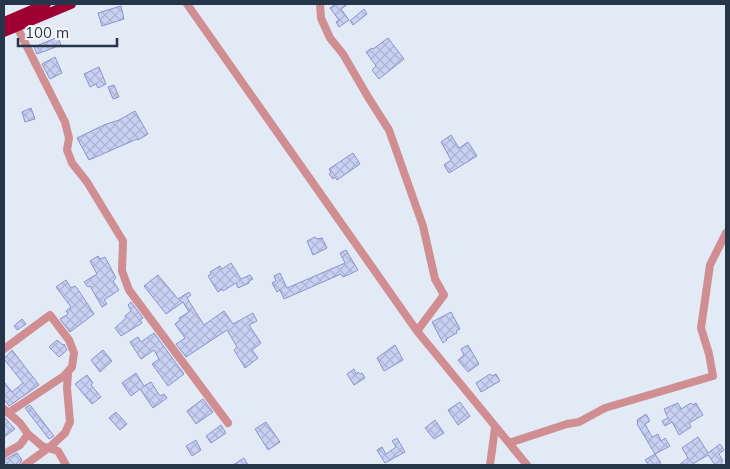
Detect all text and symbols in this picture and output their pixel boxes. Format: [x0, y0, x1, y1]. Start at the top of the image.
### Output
scale bar [18, 15, 116, 47]
text: 100 m [25, 23, 69, 42]

